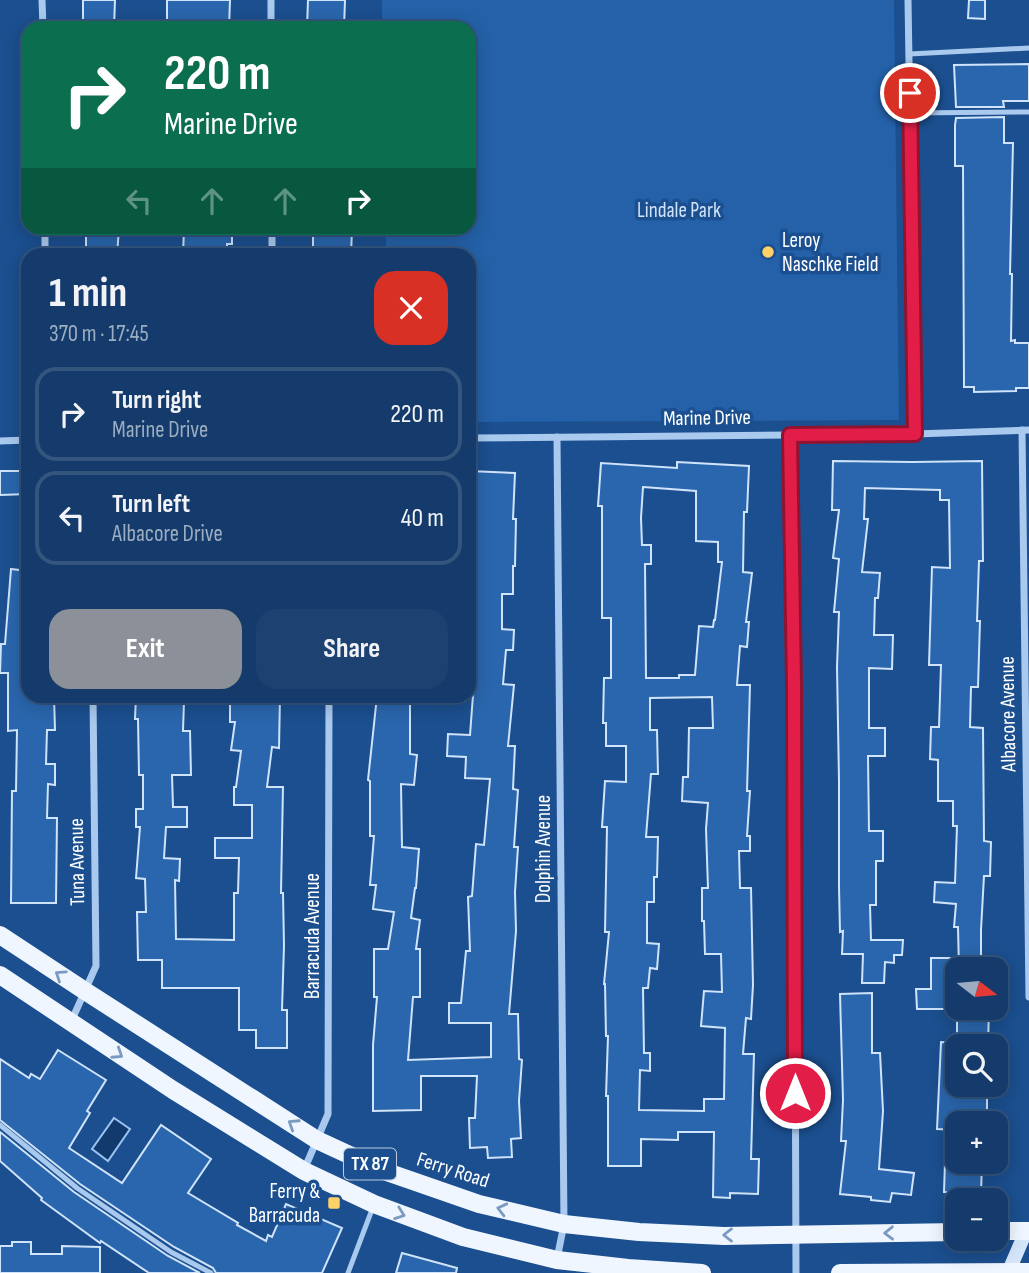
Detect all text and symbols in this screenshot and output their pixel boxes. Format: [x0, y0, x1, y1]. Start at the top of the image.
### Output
text: 220 m [164, 45, 270, 104]
icon: right [49, 49, 140, 140]
pin [880, 63, 940, 123]
icon: arrive [891, 74, 929, 112]
text: Marine Drive [164, 105, 298, 144]
icon: left [120, 182, 158, 220]
icon: ahead [193, 182, 231, 220]
icon: ahead [266, 182, 304, 220]
icon: right [339, 182, 377, 220]
park label: Lindale Park [637, 198, 721, 223]
place label: Leroy Naschke Field [782, 228, 878, 277]
marker: Leroy Naschke Field [760, 244, 776, 260]
text: 1 min [49, 268, 127, 319]
button: close [374, 271, 448, 345]
text: 370 m · 17:45 [49, 320, 149, 348]
text: Turn right [112, 385, 201, 416]
icon: right [53, 395, 91, 433]
text: 220 m [390, 399, 444, 430]
street label: Marine Drive [663, 405, 751, 431]
text: Marine Drive [112, 416, 208, 444]
text: Turn left [112, 489, 190, 520]
icon: left [53, 499, 91, 537]
text: 40 m [401, 503, 444, 534]
text: Albacore Drive [112, 520, 223, 548]
button: Exit [49, 609, 242, 689]
button: Share [256, 609, 448, 689]
street label: Albacore Avenue [994, 656, 1022, 773]
street label: Dolphin Avenue [531, 795, 556, 903]
street label: Tuna Avenue [64, 818, 90, 906]
street label: Barracuda Avenue [300, 873, 325, 999]
north arrow [945, 957, 1008, 1020]
map controls [945, 957, 1008, 1251]
one-way arrow [55, 970, 68, 983]
button: search [945, 1034, 1008, 1097]
one-way arrow [110, 1045, 123, 1058]
position arrow [758, 1056, 832, 1130]
button: + [945, 1111, 1008, 1174]
one-way arrow [287, 1119, 300, 1132]
street label: Ferry Road [414, 1147, 492, 1193]
road number: TX 87 [344, 1148, 396, 1180]
place label: Ferry & Barracuda [249, 1179, 320, 1228]
button: − [945, 1188, 1008, 1251]
marker: Ferry & Barracuda [326, 1195, 342, 1211]
one-way arrow [497, 1203, 509, 1217]
one-way arrow [394, 1206, 406, 1220]
one-way arrow [883, 1225, 894, 1241]
one-way arrow [722, 1227, 732, 1243]

